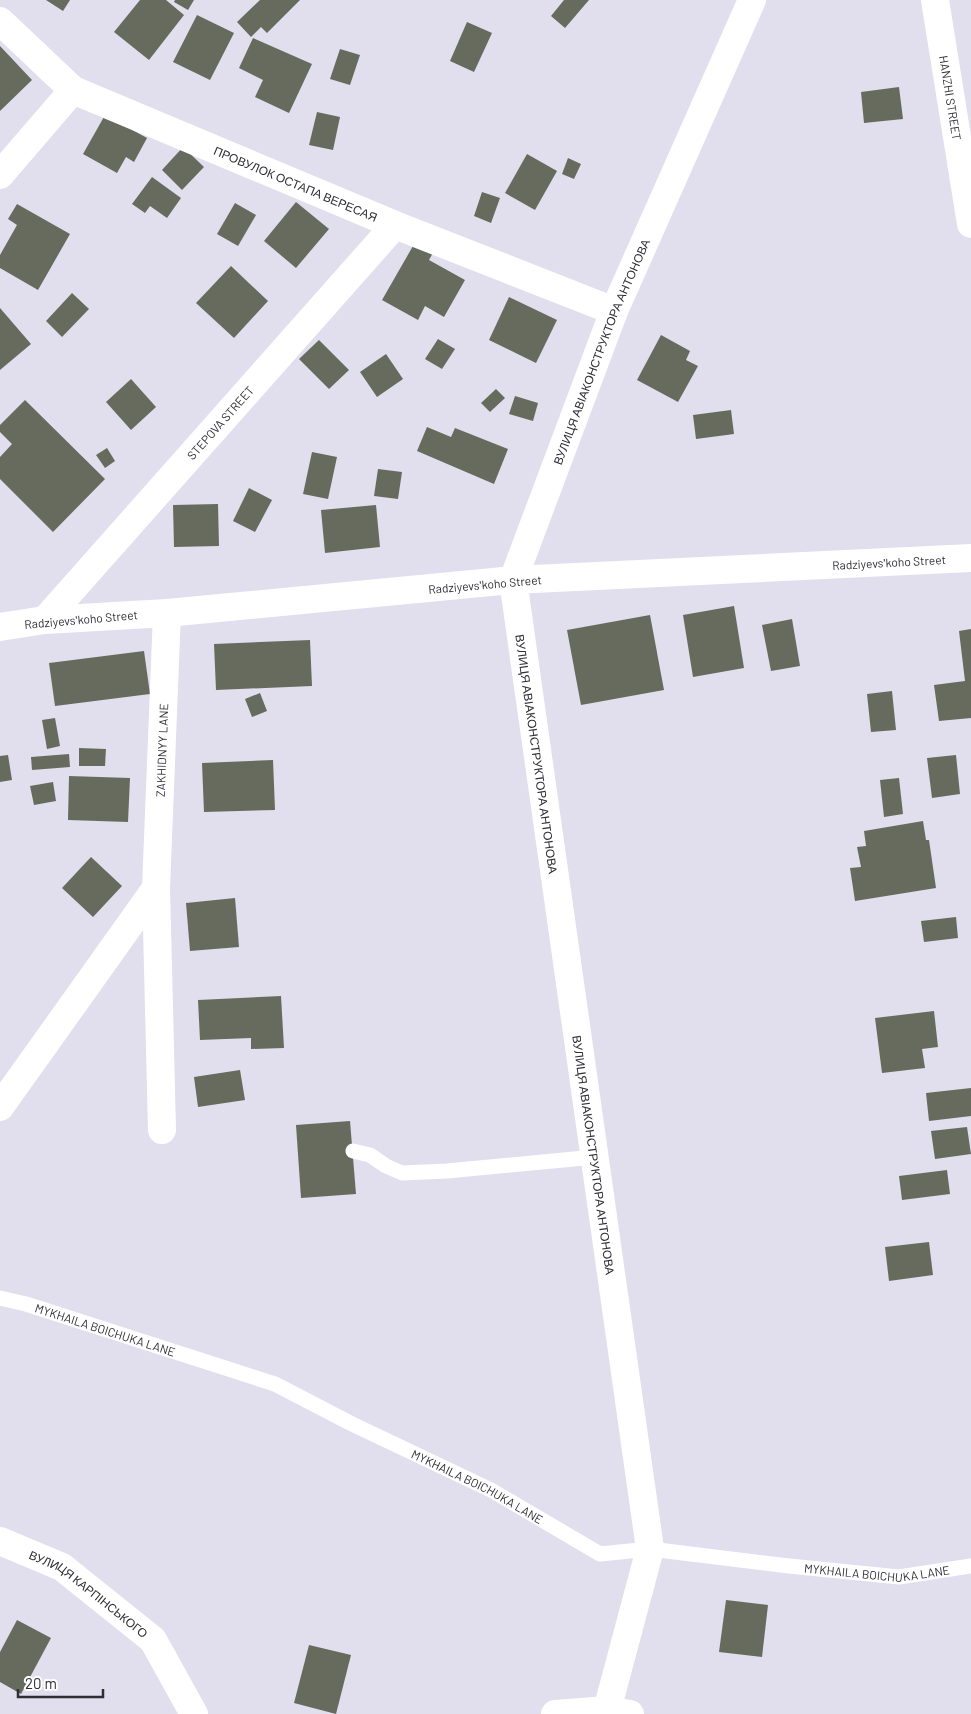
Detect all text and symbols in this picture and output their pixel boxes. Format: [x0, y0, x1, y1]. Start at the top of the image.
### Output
street label: HANZHI STREET [937, 54, 964, 141]
street label: ПРОВУЛОК ОСТАПА ВЕРЕСАЯ [212, 143, 380, 224]
street label: ВУЛИЦЯ АВІАКОНСТРУКТОРА АНТОНОВА [550, 237, 652, 467]
street label: STEPOVA STREET [184, 383, 256, 462]
street label: Radziyevsʹkoho Street [832, 552, 946, 572]
street label: Radziyevsʹkoho Street [428, 572, 542, 596]
street label: Radziyevsʹkoho Street [24, 607, 138, 631]
street label: ВУЛИЦЯ АВІАКОНСТРУКТОРА АНТОНОВА [512, 633, 561, 875]
street label: ZAKHIDNYY LANE [153, 703, 170, 797]
street label: ВУЛИЦЯ АВІАКОНСТРУКТОРА АНТОНОВА [569, 1034, 618, 1276]
street label: MYKHAILA BOICHUKA LANE [34, 1300, 177, 1359]
street label: MYKHAILA BOICHUKA LANE [409, 1446, 546, 1526]
street label: ВУЛИЦЯ КАРПІНСЬКОГО [27, 1547, 151, 1640]
street label: MYKHAILA BOICHUKA LANE [804, 1561, 951, 1584]
scale bar [18, 1666, 102, 1698]
text: 20 m [25, 1674, 57, 1692]

